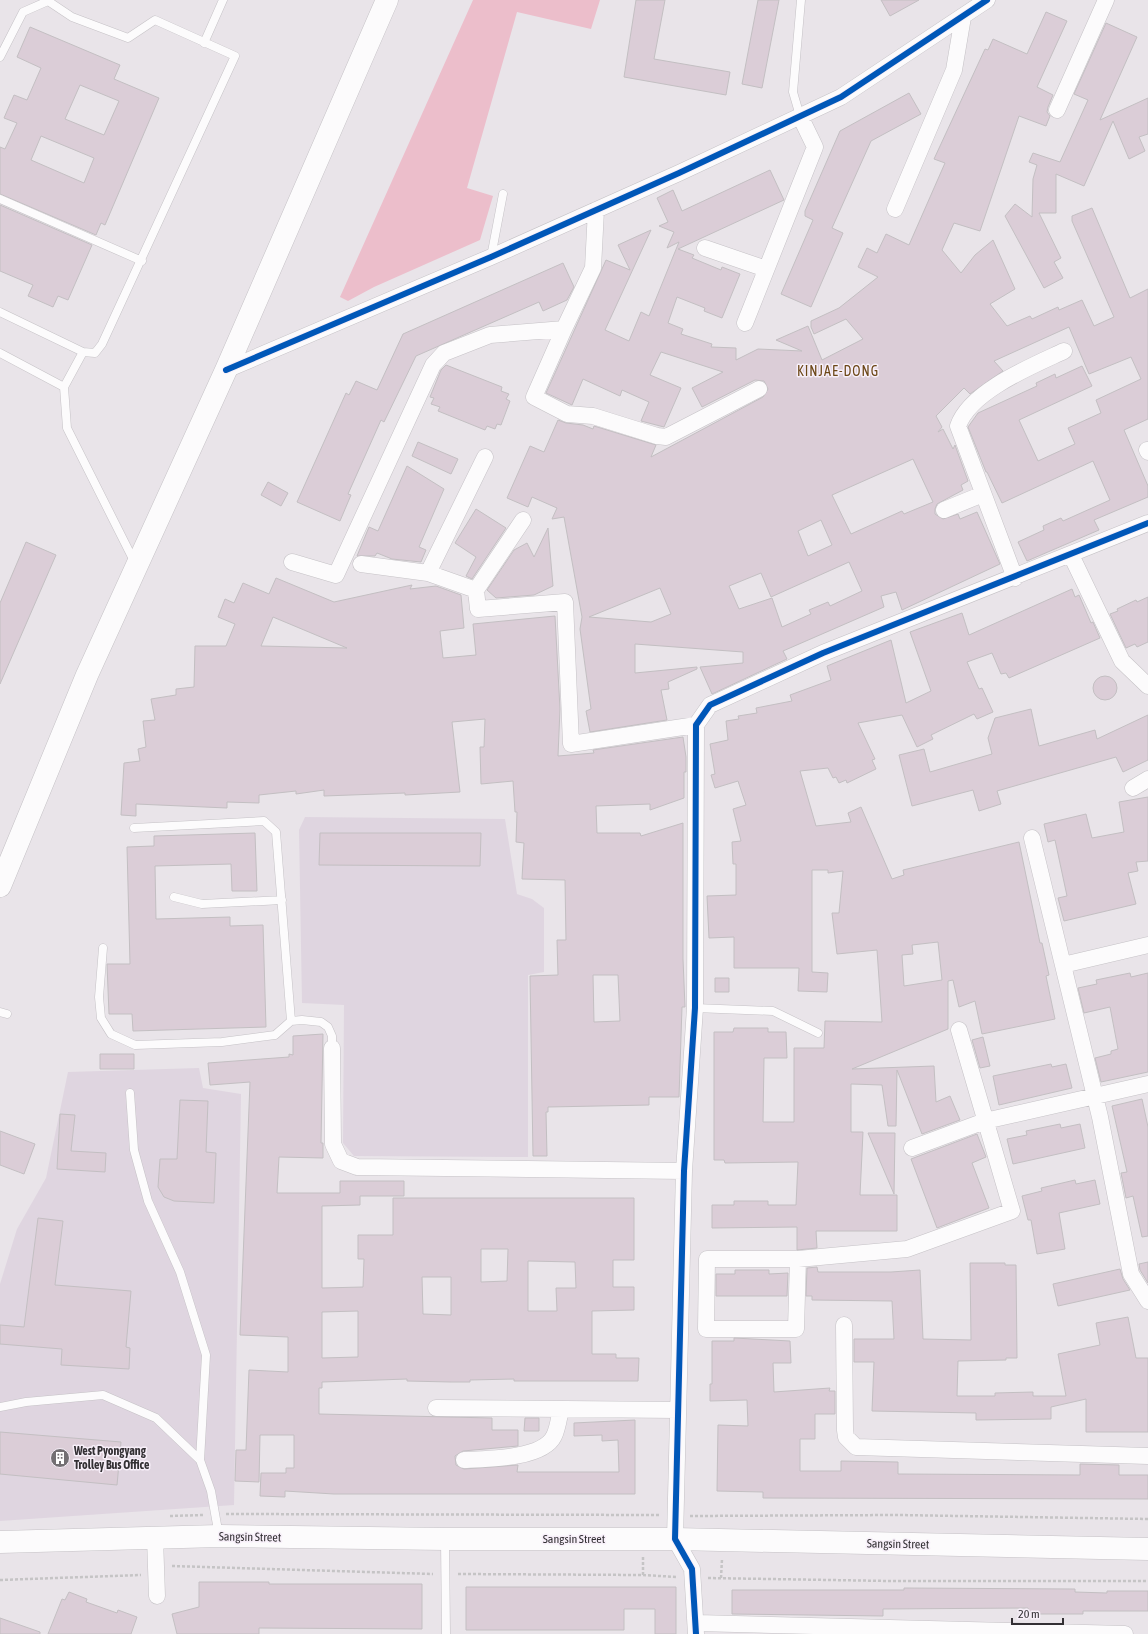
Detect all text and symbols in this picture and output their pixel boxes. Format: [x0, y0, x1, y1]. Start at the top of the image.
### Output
district label: KINJAE-DONG [797, 363, 879, 379]
place label: West Pyongyang Trolley Bus Office [73, 1444, 150, 1472]
building icon: West Pyongyang Trolley Bus Office [49, 1447, 71, 1469]
street label: Sangsin Street [219, 1529, 282, 1545]
street label: Sangsin Street [543, 1532, 606, 1546]
street label: Sangsin Street [867, 1536, 930, 1552]
scale bar [1012, 1600, 1063, 1626]
text: 20 m [1018, 1607, 1040, 1621]

